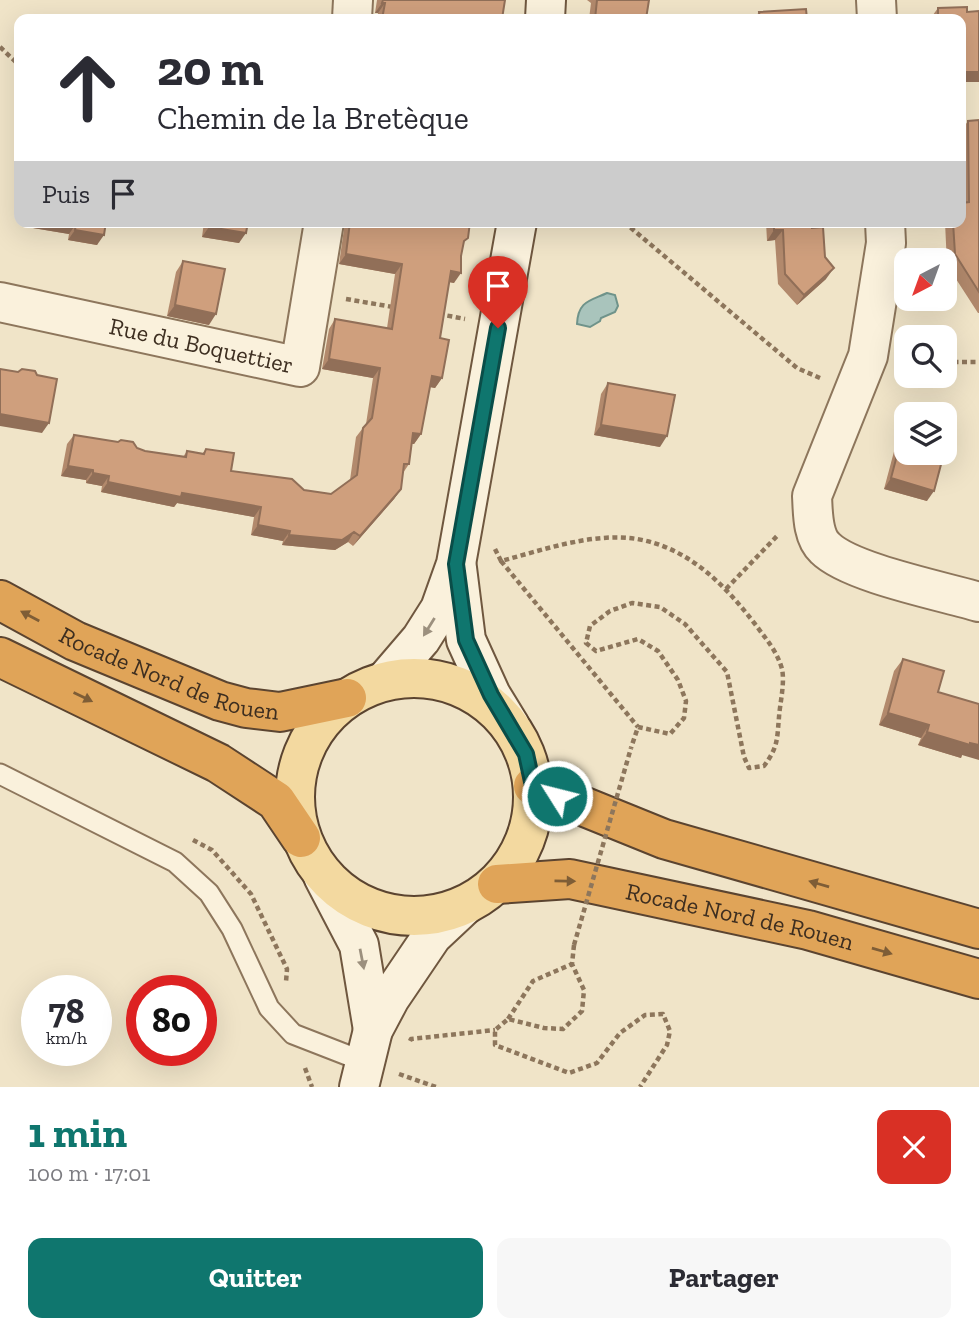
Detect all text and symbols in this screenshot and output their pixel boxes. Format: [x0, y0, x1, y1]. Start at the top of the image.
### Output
text: 20 m [157, 39, 264, 98]
icon: ahead [42, 42, 133, 133]
text: Chemin de la Bretèque [157, 99, 469, 137]
icon: arrive [104, 175, 142, 213]
text: Puis [42, 178, 90, 210]
north arrow [894, 248, 957, 312]
map controls [894, 248, 957, 465]
pin [468, 256, 528, 328]
icon: arrive [479, 267, 517, 305]
street label: Rue du Boquettier [107, 311, 296, 379]
button: search [894, 325, 957, 388]
button: layers [894, 402, 957, 465]
one-way arrow [20, 610, 40, 622]
one-way arrow [422, 617, 435, 636]
street label: Rocade Nord de Rouen [54, 620, 281, 726]
one-way arrow [73, 692, 93, 703]
position arrow [520, 759, 594, 833]
one-way arrow [554, 875, 576, 886]
street label: Rocade Nord de Rouen [623, 876, 857, 956]
one-way arrow [808, 878, 829, 888]
one-way arrow [872, 946, 893, 956]
one-way arrow [357, 948, 368, 970]
speed limit sign: 80 [126, 975, 217, 1066]
text: 78 [48, 990, 85, 1032]
text: km/h [46, 1027, 87, 1049]
text: 1 min [28, 1107, 127, 1158]
button: close [877, 1110, 951, 1184]
text: 100 m · 17:01 [28, 1159, 150, 1187]
button: Quitter [28, 1238, 483, 1318]
button: Partager [497, 1238, 951, 1318]

